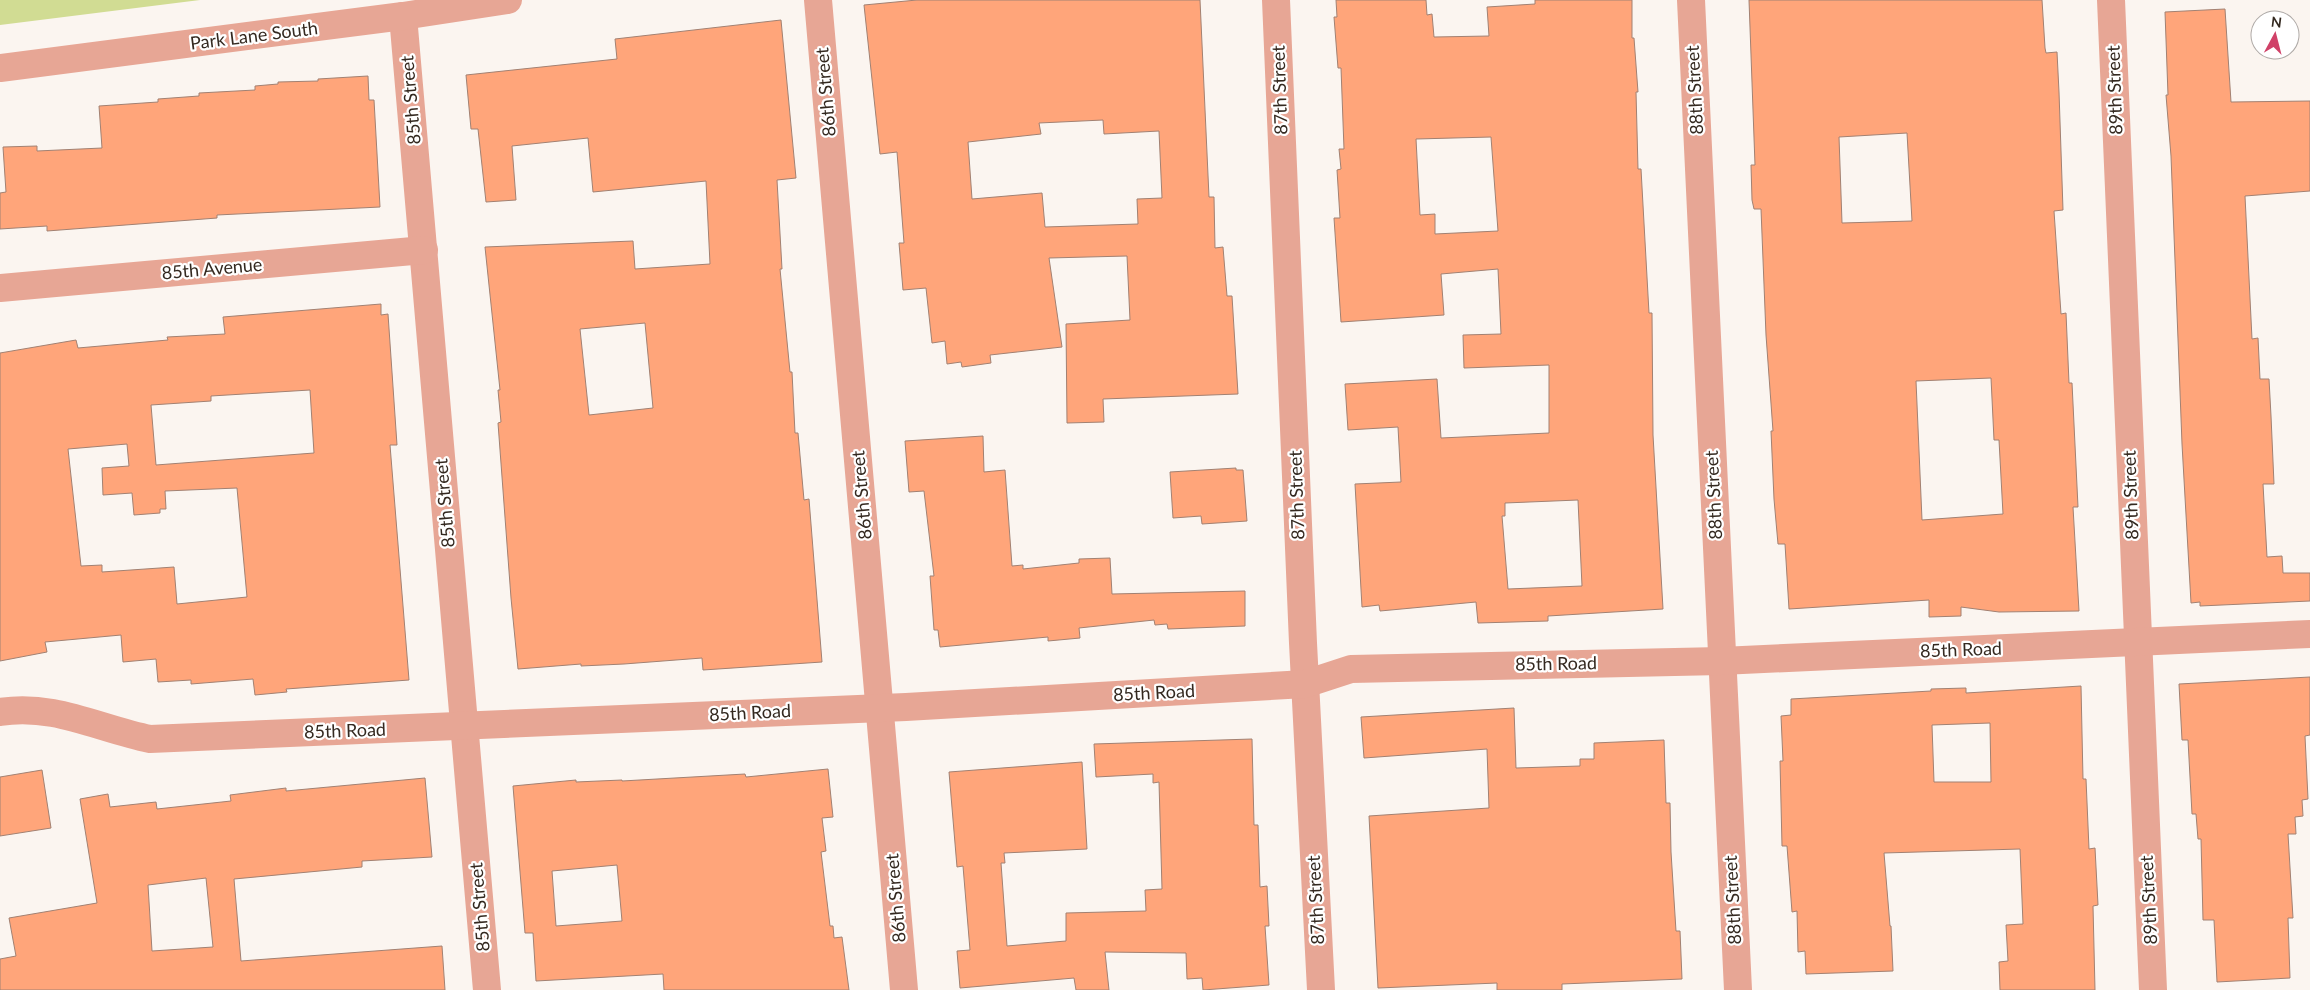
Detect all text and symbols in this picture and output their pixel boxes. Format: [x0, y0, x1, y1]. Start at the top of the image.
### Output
north arrow [2250, 10, 2300, 60]
text: N [2270, 13, 2283, 31]
street label: Park Lane South [189, 16, 319, 54]
street label: 87th Street [1266, 44, 1292, 135]
street label: 88th Street [1681, 44, 1707, 135]
street label: 89th Street [2101, 44, 2127, 135]
street label: 86th Street [810, 46, 840, 138]
street label: 85th Street [395, 54, 425, 146]
street label: 85th Avenue [161, 253, 263, 283]
street label: 86th Street [846, 449, 876, 541]
street label: 87th Street [1283, 449, 1309, 540]
street label: 88th Street [1700, 449, 1726, 540]
street label: 89th Street [2117, 449, 2143, 540]
street label: 85th Street [429, 457, 459, 549]
street label: 85th Road [1920, 637, 2002, 661]
street label: 85th Road [1515, 651, 1597, 675]
street label: 85th Road [1112, 679, 1195, 705]
street label: 85th Road [708, 699, 791, 725]
street label: 85th Road [304, 718, 386, 742]
street label: 86th Street [880, 852, 910, 944]
street label: 87th Street [1302, 854, 1328, 945]
street label: 88th Street [1719, 854, 1745, 945]
street label: 89th Street [2135, 854, 2161, 945]
street label: 85th Street [464, 861, 494, 953]

